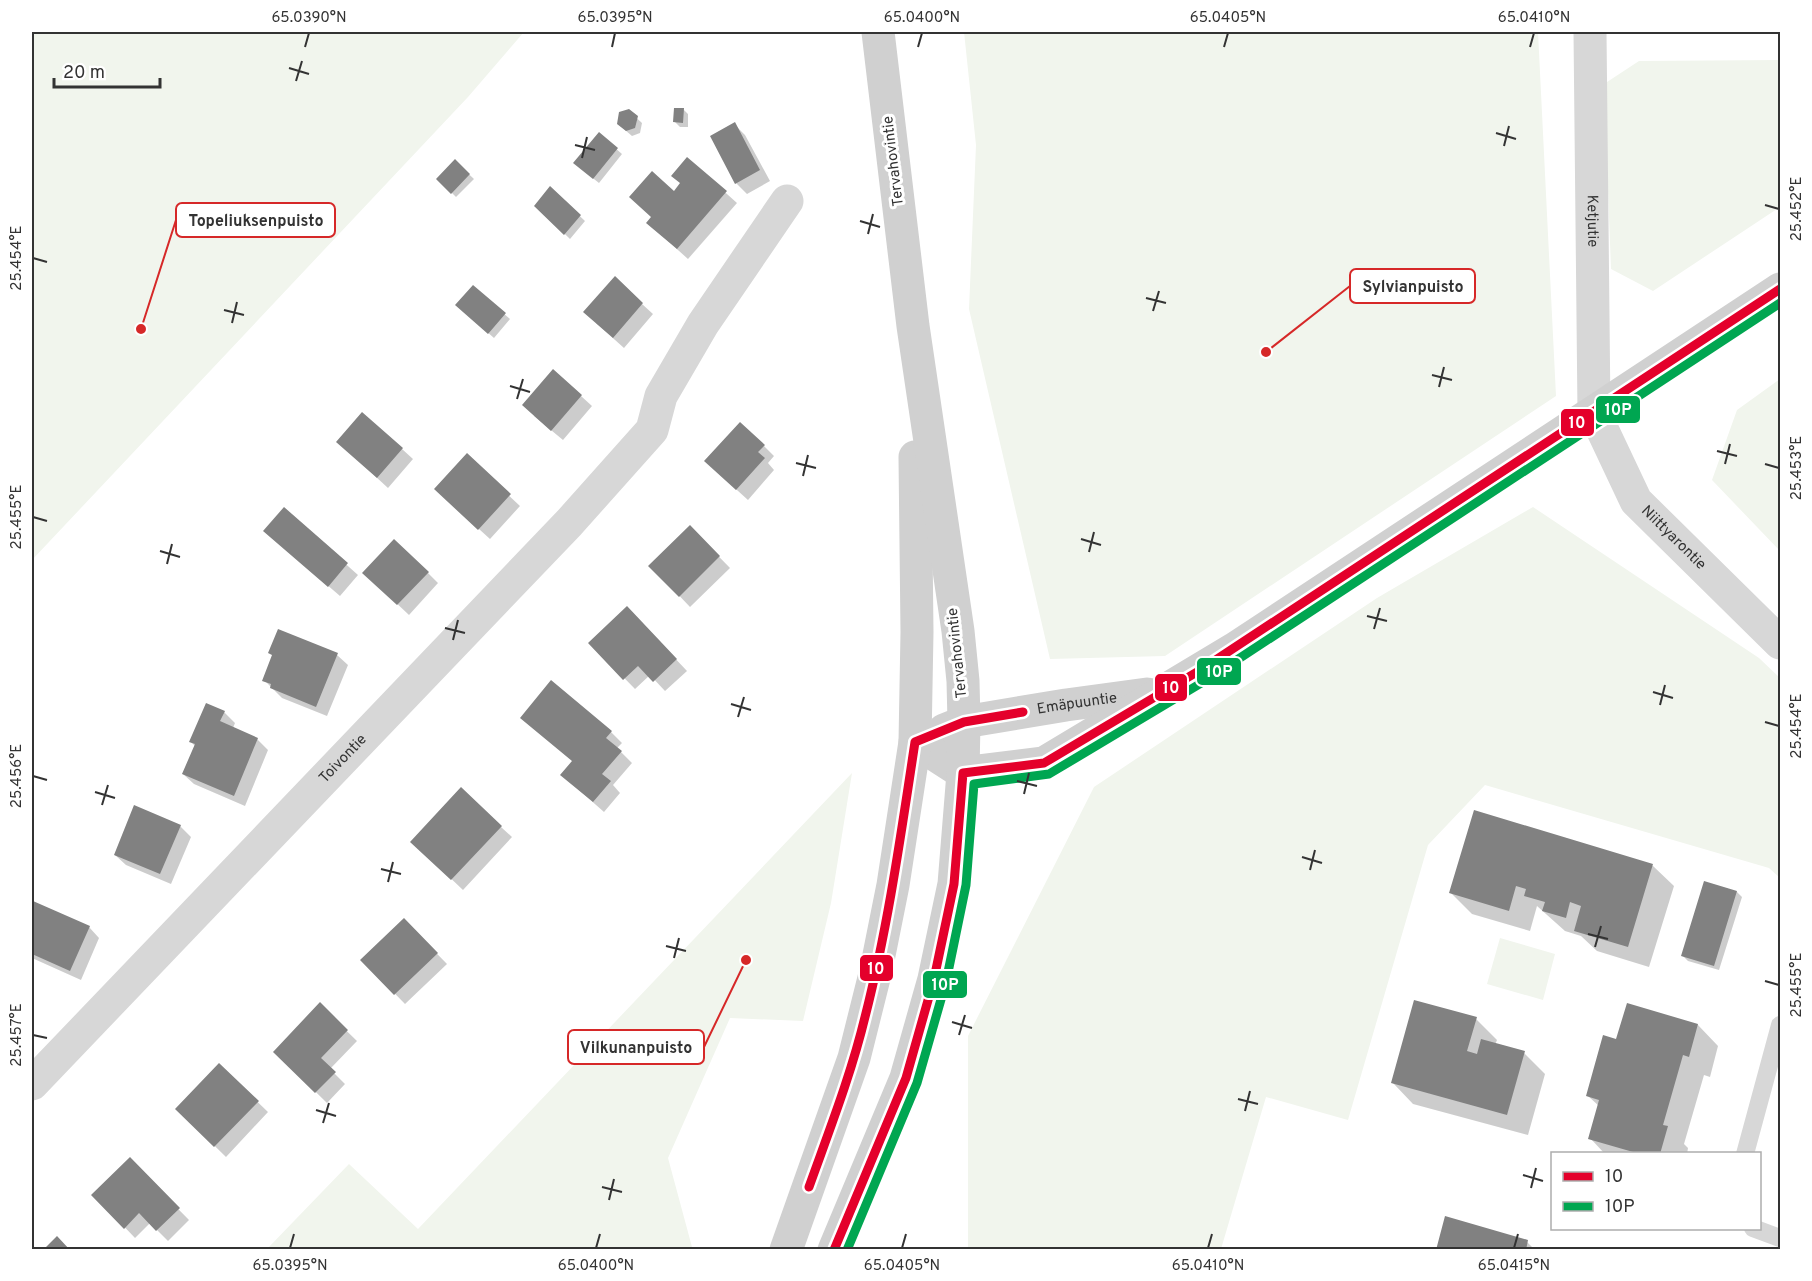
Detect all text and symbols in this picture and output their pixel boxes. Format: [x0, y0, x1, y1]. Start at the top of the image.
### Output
text: 65.0390°N [271, 9, 347, 28]
text: 65.0395°N [577, 9, 653, 28]
text: 65.0400°N [884, 9, 960, 28]
text: 65.0405°N [1190, 9, 1266, 28]
text: 65.0410°N [1498, 9, 1570, 28]
scale bar [54, 51, 160, 89]
text: 20 m [63, 62, 105, 85]
street label: Tervahovintie [879, 115, 909, 207]
text: 25.452°E [1788, 177, 1807, 241]
street label: Ketjutie [1582, 195, 1602, 247]
callout: Topeliuksenpuisto [176, 203, 335, 237]
text: Topeliuksenpuisto [188, 212, 324, 232]
text: 25.454°E [8, 225, 27, 291]
callout: Sylvianpuisto [1350, 269, 1475, 303]
text: Sylvianpuisto [1362, 278, 1464, 298]
line badge: 10P [1595, 395, 1641, 424]
text: 10P [1604, 401, 1632, 421]
line badge: 10 [1560, 408, 1595, 437]
text: 10 [1569, 414, 1585, 434]
text: 25.453°E [1788, 436, 1807, 500]
text: 25.455°E [8, 485, 27, 549]
street label: Niittyarontie [1637, 502, 1710, 574]
street label: Tervahovintie [944, 607, 972, 699]
line badge: 10P [1196, 657, 1242, 686]
text: 10P [1205, 663, 1233, 683]
line badge: 10 [1154, 673, 1188, 702]
text: 10 [1163, 679, 1179, 699]
street label: Emäpuuntie [1036, 689, 1118, 719]
text: 25.454°E [1788, 693, 1807, 759]
street label: Toivontie [315, 730, 371, 788]
text: 25.456°E [8, 744, 27, 808]
text: 25.455°E [1788, 953, 1807, 1017]
line badge: 10 [859, 954, 894, 982]
text: 10 [868, 960, 884, 980]
line badge: 10P [922, 970, 968, 999]
text: 10P [931, 976, 959, 996]
text: 25.457°E [8, 1003, 27, 1067]
callout: Vilkunanpuisto [568, 1030, 704, 1064]
text: Vilkunanpuisto [580, 1039, 692, 1059]
legend [1551, 1152, 1761, 1230]
text: 10 [1605, 1166, 1623, 1189]
text: 10P [1605, 1196, 1635, 1219]
text: 65.0395°N [252, 1257, 328, 1276]
text: 65.0400°N [558, 1257, 634, 1276]
text: 65.0405°N [864, 1257, 940, 1276]
text: 65.0410°N [1172, 1257, 1244, 1276]
text: 65.0415°N [1478, 1257, 1550, 1276]

